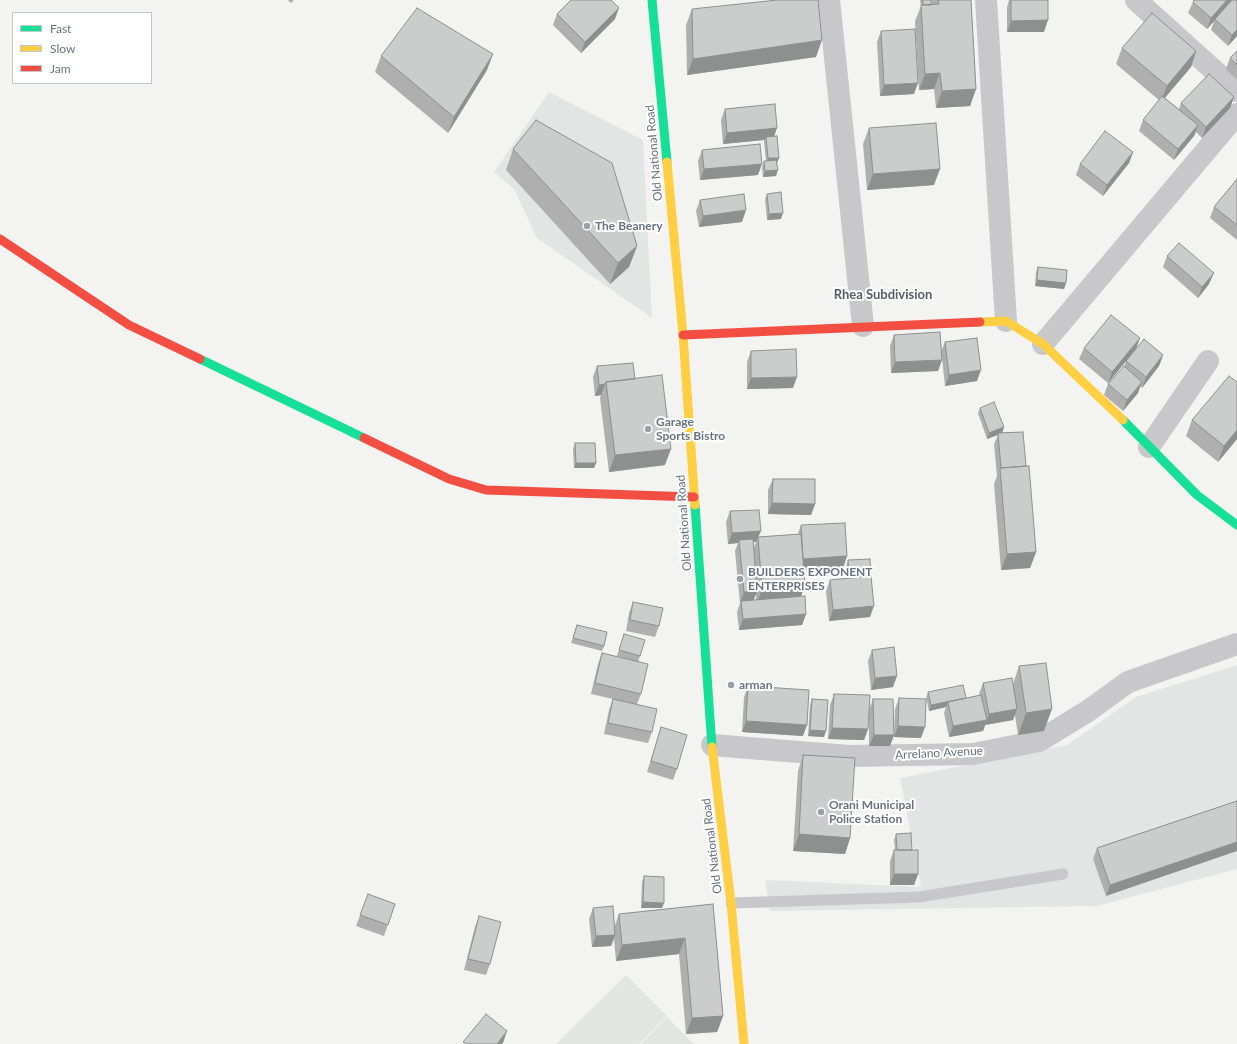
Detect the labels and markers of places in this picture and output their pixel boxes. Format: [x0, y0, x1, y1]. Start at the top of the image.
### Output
place label: The Beanery [595, 219, 662, 233]
marker: The Beanery [582, 221, 592, 231]
place label: Garage Sports Bistro [656, 415, 725, 443]
marker: Garage Sports Bistro [643, 424, 653, 434]
place label: BUILDERS EXPONENT ENTERPRISES [748, 565, 873, 593]
marker: BUILDERS EXPONENT ENTERPRISES [735, 574, 745, 584]
place label: arman [739, 678, 772, 692]
marker: arman [726, 680, 736, 690]
place label: Orani Municipal Police Station [829, 798, 914, 826]
marker: Orani Municipal Police Station [816, 807, 826, 817]

